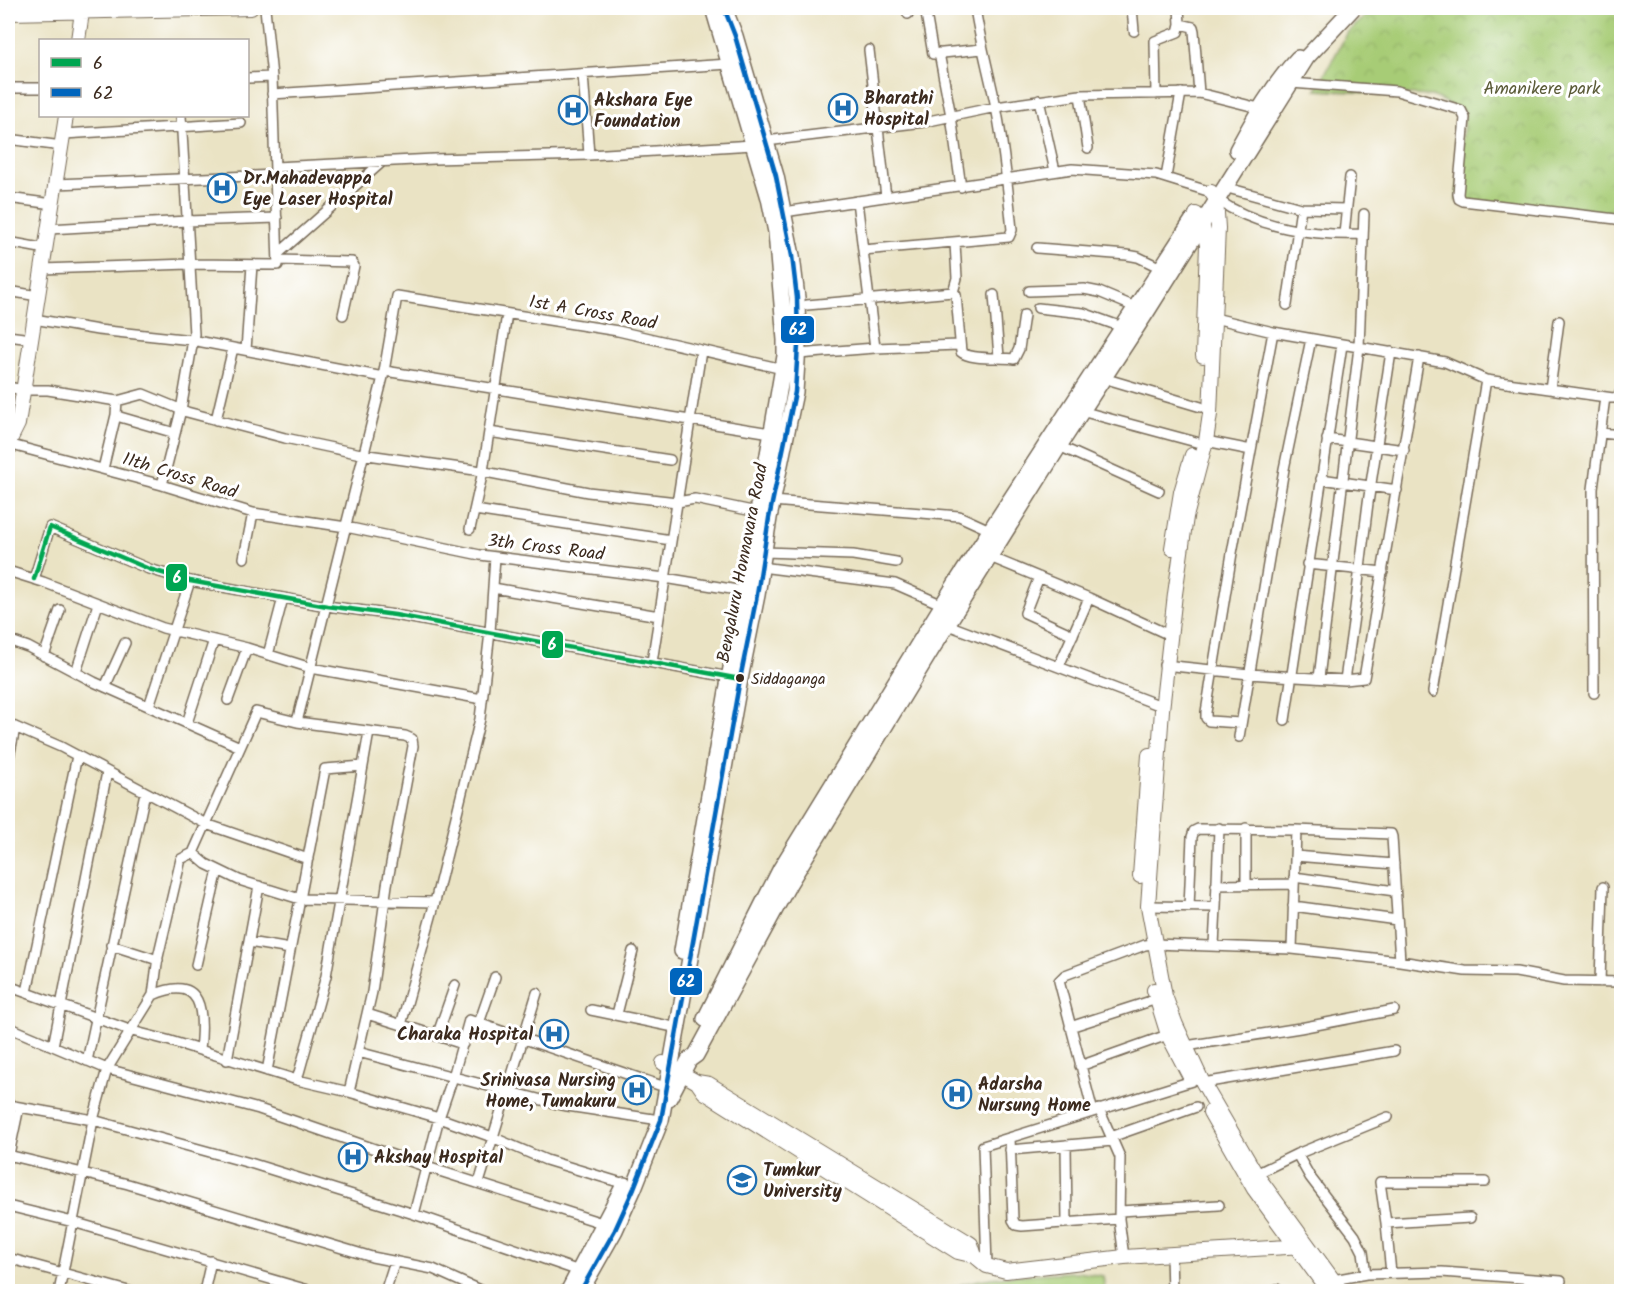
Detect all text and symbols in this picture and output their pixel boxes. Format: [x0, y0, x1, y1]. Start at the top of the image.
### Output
legend [39, 39, 249, 117]
text: 6 [93, 50, 103, 79]
park label: Amanikere park [1484, 75, 1601, 104]
text: 62 [93, 80, 113, 109]
place label: Bharathi Hospital [864, 85, 933, 135]
place label: Akshara Eye Foundation [594, 87, 693, 137]
hospital icon: Bharathi Hospital [827, 92, 859, 124]
hospital icon: Akshara Eye Foundation [557, 94, 589, 126]
place label: Dr.Mahadevappa Eye Laser Hospital [243, 165, 393, 215]
hospital icon: Dr.Mahadevappa Eye Laser Hospital [206, 172, 238, 204]
street label: 1st A Cross Road [527, 288, 660, 339]
line badge: 62 [780, 315, 815, 344]
text: 62 [789, 318, 807, 343]
street label: 11th Cross Road [119, 445, 242, 508]
street label: Bengaluru Honnavara Road [710, 460, 777, 666]
street label: 3th Cross Road [486, 527, 607, 570]
line badge: 6 [165, 563, 188, 592]
text: 6 [173, 566, 182, 591]
line badge: 6 [541, 630, 564, 659]
text: 6 [548, 633, 557, 658]
place label: Siddaganga [751, 667, 826, 692]
marker: Siddaganga [734, 672, 746, 684]
line badge: 62 [669, 967, 703, 996]
text: 62 [677, 970, 695, 995]
hospital icon: Charaka Hospital [538, 1018, 570, 1050]
place label: Charaka Hospital [397, 1021, 533, 1050]
place label: Srinivasa Nursing Home, Tumakuru [481, 1067, 616, 1117]
place label: Adarsha Nursung Home [978, 1071, 1091, 1121]
hospital icon: Srinivasa Nursing Home, Tumakuru [621, 1074, 653, 1106]
hospital icon: Adarsha Nursung Home [941, 1078, 973, 1110]
hospital icon: Akshay Hospital [337, 1141, 369, 1173]
place label: Akshay Hospital [374, 1144, 503, 1173]
place label: Tumkur University [763, 1157, 842, 1207]
school or university icon: Tumkur University [726, 1164, 758, 1196]

